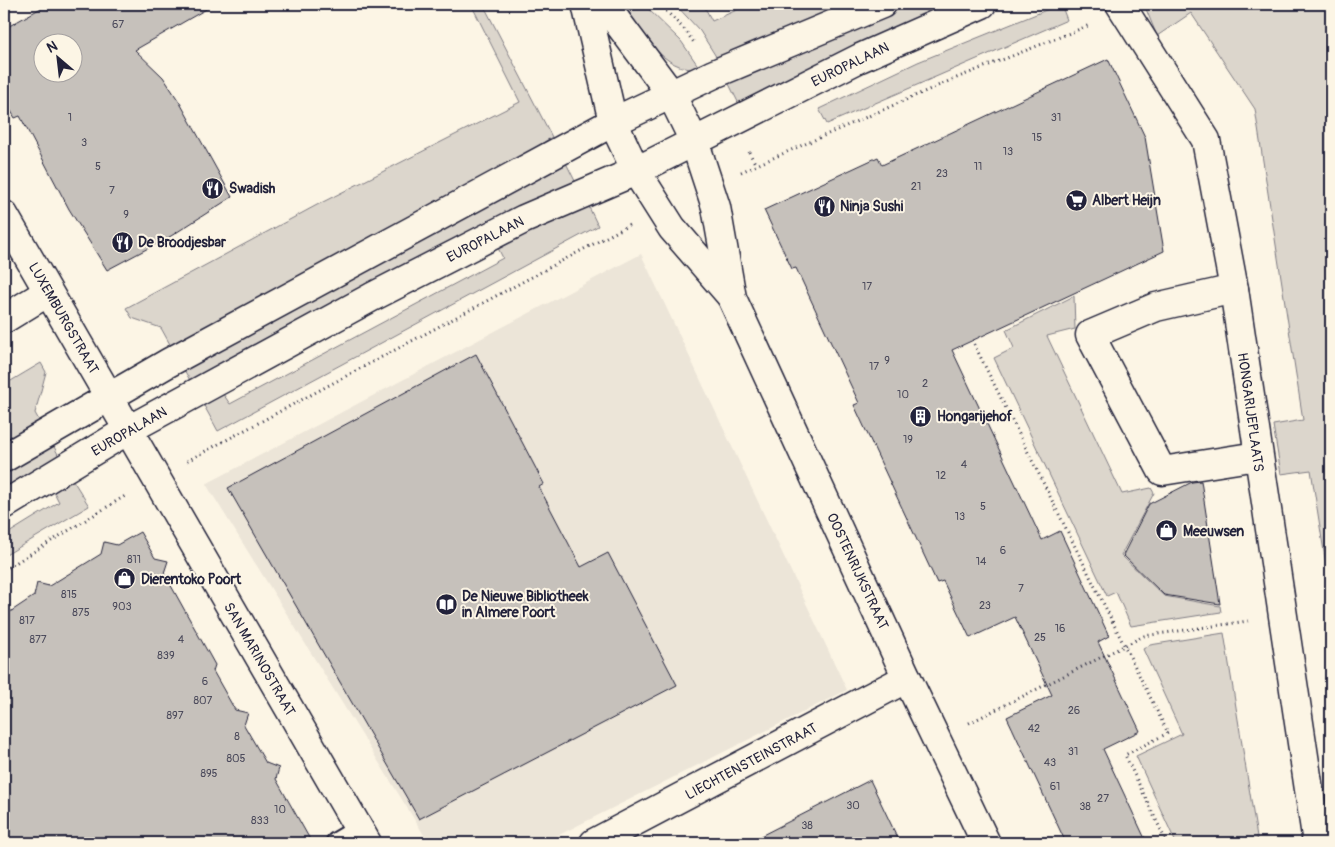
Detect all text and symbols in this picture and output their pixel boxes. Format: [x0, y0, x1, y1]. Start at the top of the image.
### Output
house number: 67 [112, 18, 124, 31]
north arrow [32, 32, 82, 82]
text: N [44, 37, 60, 57]
street label: EUROPALAAN [809, 38, 892, 91]
house number: 1 [68, 111, 72, 124]
house number: 31 [1051, 111, 1061, 124]
house number: 15 [1032, 131, 1042, 144]
house number: 3 [81, 136, 87, 149]
house number: 13 [1003, 145, 1013, 158]
house number: 5 [95, 160, 101, 173]
house number: 11 [974, 160, 982, 173]
house number: 23 [936, 167, 948, 180]
restaurant icon: Swadish [201, 176, 225, 200]
place label: Swadish [229, 180, 276, 197]
house number: 21 [911, 180, 921, 193]
house number: 7 [109, 184, 115, 197]
supermarket icon: Albert Heijn [1064, 188, 1088, 212]
place label: Albert Heijn [1092, 192, 1161, 209]
restaurant icon: Ninja Sushi [812, 194, 836, 218]
place label: Ninja Sushi [840, 198, 904, 215]
house number: 9 [123, 208, 129, 221]
street label: EUROPALAAN [444, 213, 527, 266]
restaurant icon: De Broodjesbar [110, 230, 134, 254]
place label: De Broodjesbar [138, 234, 227, 251]
street label: LUXEMBURGSTRAAT [25, 259, 103, 377]
house number: 17 [862, 280, 872, 293]
street label: HONGARIJEPLAATS [1234, 351, 1267, 473]
house number: 9 [884, 354, 890, 367]
house number: 17 [869, 360, 879, 373]
house number: 2 [922, 377, 928, 390]
house number: 10 [897, 388, 909, 401]
street label: EUROPALAAN [88, 403, 170, 460]
building icon: Hongarijehof [909, 404, 933, 428]
place label: Hongarijehof [937, 408, 1013, 425]
house number: 19 [903, 433, 913, 446]
house number: 4 [961, 458, 968, 471]
house number: 12 [936, 469, 946, 482]
house number: 5 [980, 500, 986, 513]
street label: OOSTENRIJKSTRAAT [823, 510, 892, 632]
house number: 13 [955, 510, 965, 523]
shop icon: Meeuwsen [1155, 519, 1179, 543]
place label: Meeuwsen [1183, 523, 1244, 540]
house number: 6 [1000, 544, 1006, 557]
house number: 811 [127, 553, 141, 566]
house number: 14 [976, 555, 987, 568]
shop icon: Dierentoko Poort [113, 567, 137, 591]
place label: Dierentoko Poort [141, 571, 242, 588]
house number: 7 [1018, 582, 1024, 595]
house number: 815 [61, 588, 77, 601]
place label: De Nieuwe Bibliotheek in Almere Poort [462, 588, 589, 621]
library icon: De Nieuwe Bibliotheek in Almere Poort [434, 592, 458, 616]
street label: SAN MARINOSTRAAT [220, 599, 299, 719]
house number: 23 [979, 599, 991, 612]
house number: 903 [112, 600, 132, 613]
house number: 875 [72, 606, 90, 619]
house number: 817 [19, 614, 35, 627]
house number: 16 [1055, 622, 1065, 635]
house number: 25 [1034, 631, 1046, 644]
house number: 877 [29, 633, 47, 646]
house number: 4 [178, 633, 185, 646]
house number: 839 [157, 649, 175, 662]
house number: 6 [202, 675, 208, 688]
house number: 807 [194, 694, 213, 707]
house number: 26 [1068, 704, 1080, 717]
house number: 897 [166, 709, 184, 722]
street label: LIECHTENSTEINSTRAAT [682, 719, 820, 803]
house number: 42 [1028, 722, 1040, 735]
house number: 8 [234, 730, 240, 743]
house number: 31 [1068, 745, 1078, 758]
house number: 805 [226, 752, 246, 765]
house number: 43 [1044, 756, 1056, 769]
house number: 895 [200, 767, 218, 780]
house number: 61 [1050, 780, 1060, 793]
house number: 27 [1097, 792, 1109, 805]
house number: 30 [846, 799, 860, 812]
house number: 38 [1079, 800, 1091, 813]
house number: 10 [274, 803, 286, 816]
house number: 833 [251, 814, 269, 827]
house number: 38 [801, 819, 813, 832]

